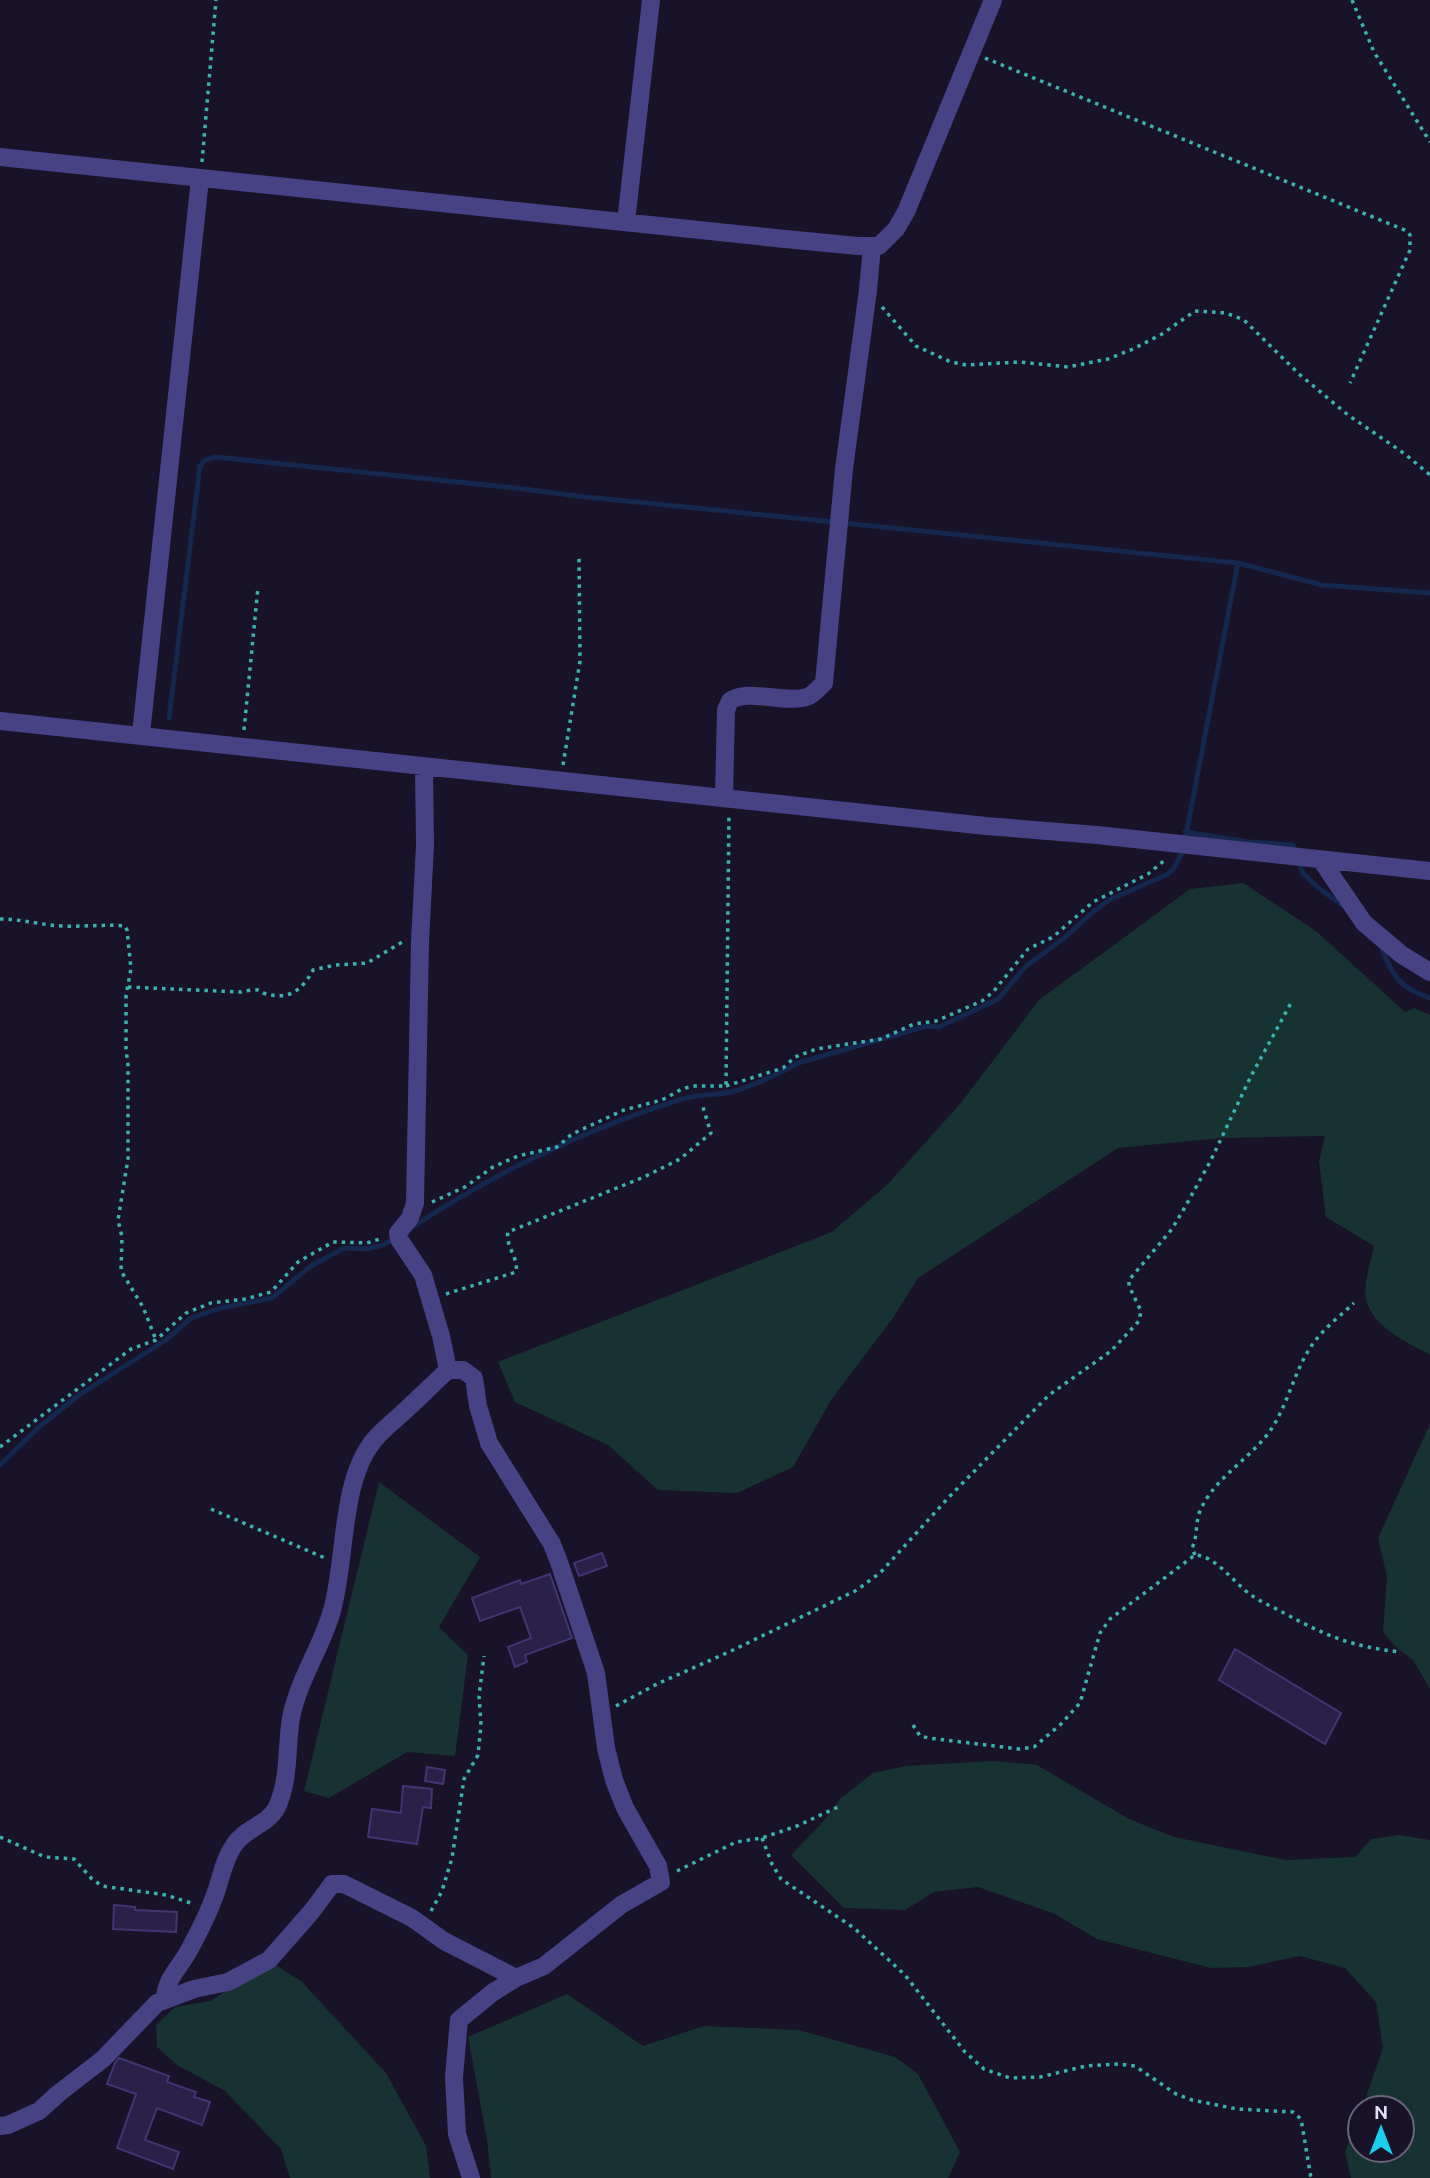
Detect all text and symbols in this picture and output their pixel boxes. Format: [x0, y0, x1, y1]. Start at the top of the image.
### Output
north arrow [1346, 2094, 1416, 2164]
text: N [1374, 2101, 1388, 2123]

